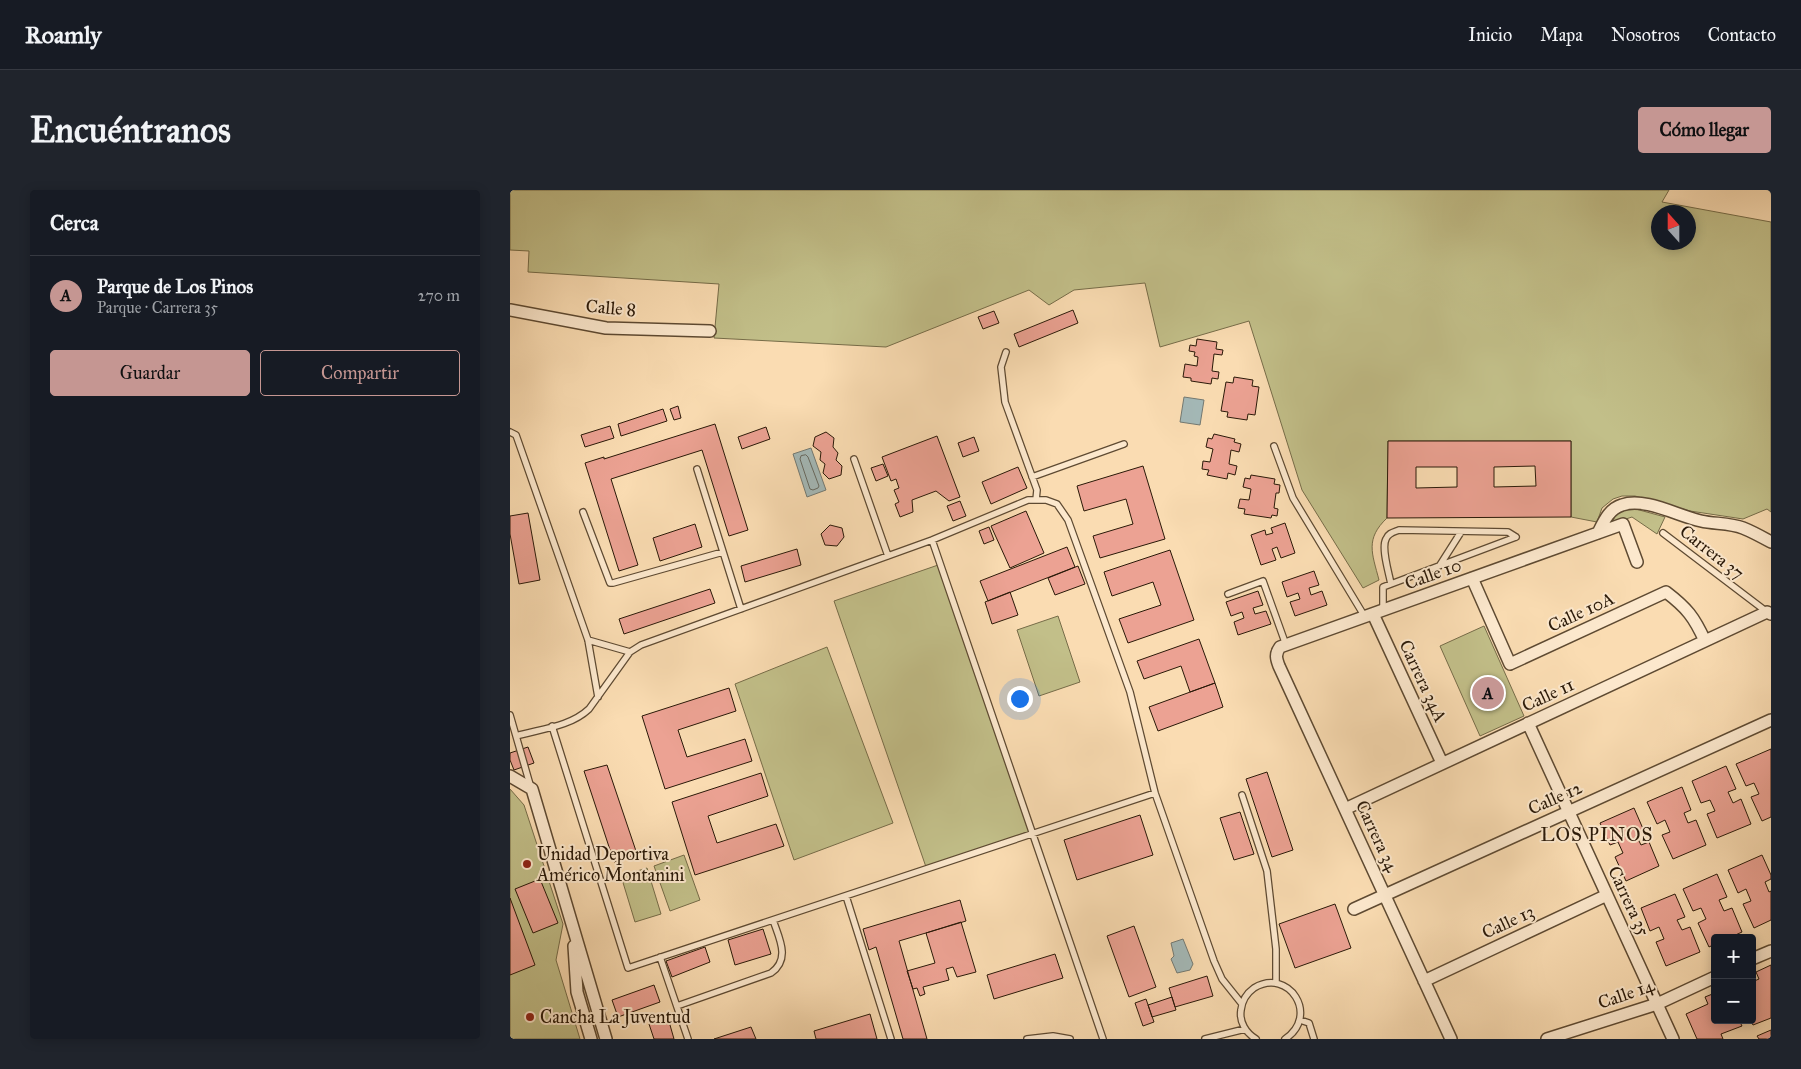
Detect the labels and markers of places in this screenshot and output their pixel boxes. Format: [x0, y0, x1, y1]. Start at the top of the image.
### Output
pin: A [1472, 674, 1504, 712]
place label: Unidad Deportiva Américo Montanini [536, 843, 685, 886]
marker: Unidad Deportiva Américo Montanini [521, 858, 533, 870]
place label: Cancha La Juventud [540, 1006, 690, 1029]
marker: Cancha La Juventud [524, 1011, 536, 1023]

